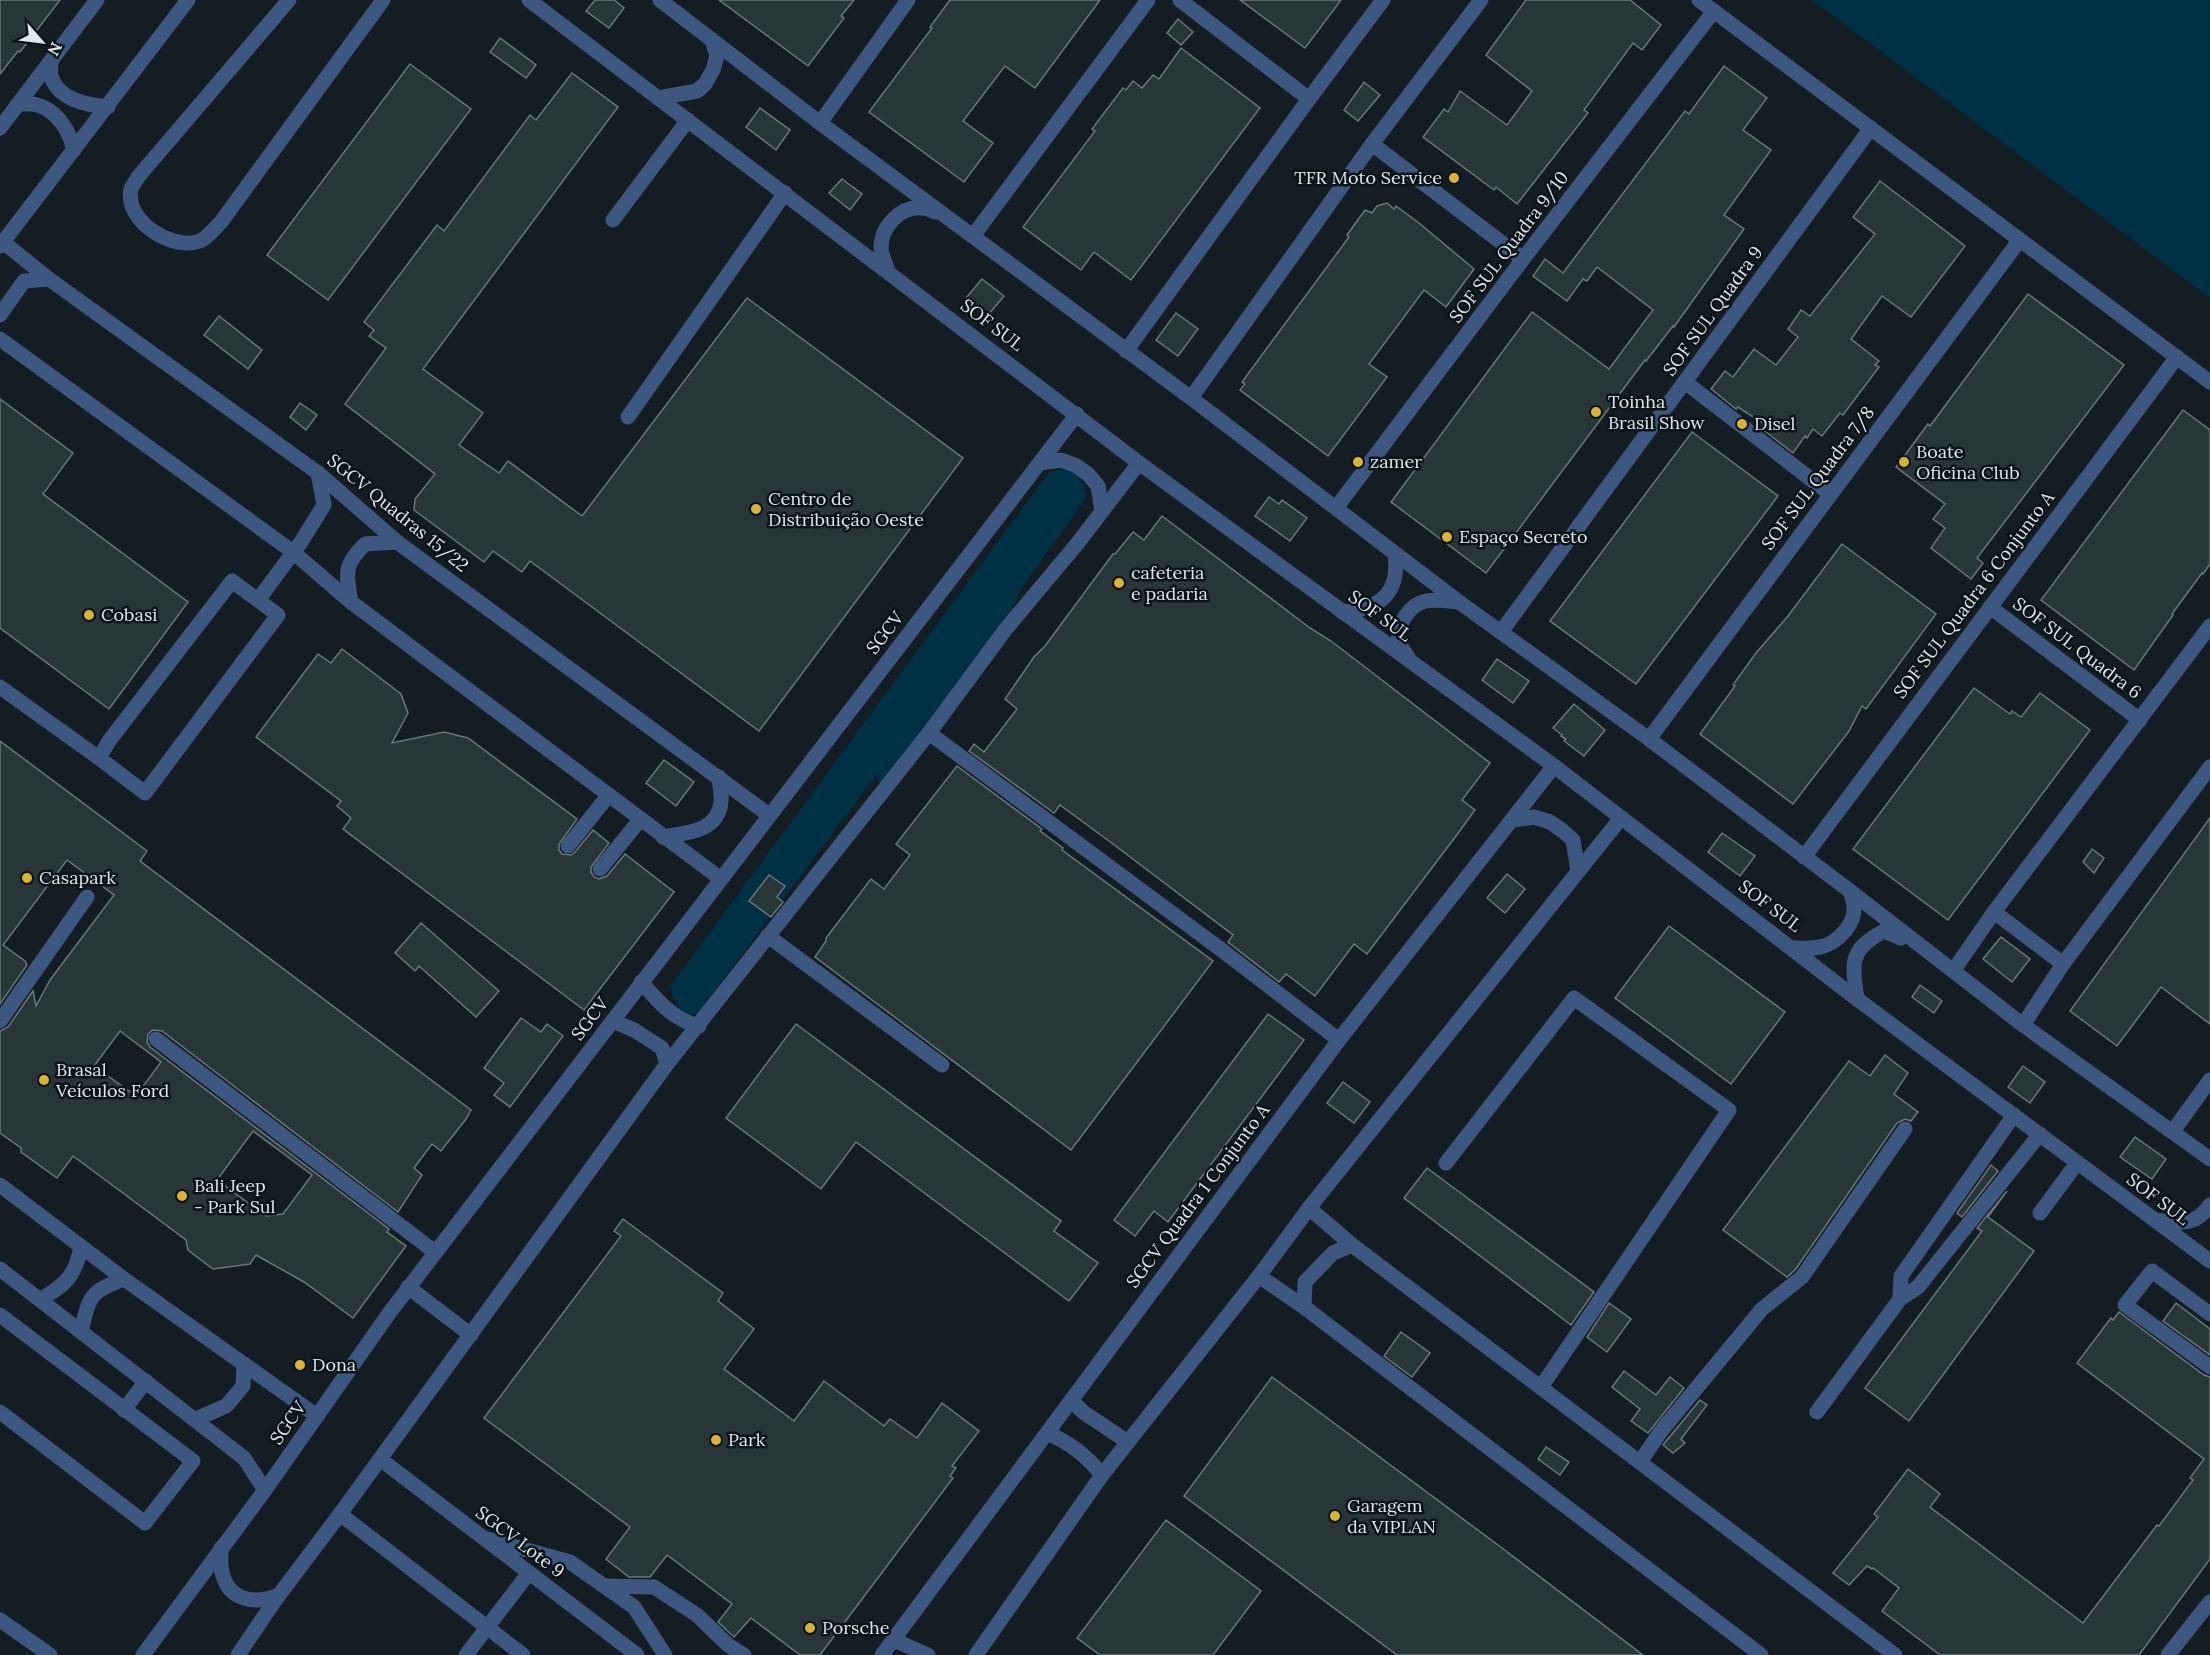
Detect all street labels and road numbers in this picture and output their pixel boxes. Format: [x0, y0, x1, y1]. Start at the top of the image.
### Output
street label: SOF SUL Quadra 9/10 [1444, 166, 1573, 327]
street label: SOF SUL Quadra 9 [1658, 241, 1767, 380]
street label: SOF SUL [956, 293, 1029, 356]
street label: SOF SUL Quadra 7/8 [1756, 401, 1879, 554]
street label: SGCV Quadras 15/22 [323, 449, 474, 577]
street label: SOF SUL Quadra 6 Conjunto A [1888, 486, 2059, 703]
street label: SOF SUL [1344, 585, 1417, 647]
street label: SOF SUL Quadra 6 [2008, 592, 2146, 703]
street label: SGCV [861, 606, 909, 659]
street label: SOF SUL [1734, 874, 1807, 937]
street label: SGCV [566, 992, 614, 1045]
street label: SGCV Quadra 1 Conjunto A [1121, 1099, 1275, 1292]
street label: SOF SUL [2122, 1167, 2195, 1230]
street label: SGCV [264, 1395, 311, 1449]
street label: SGCV Lote 9 [471, 1501, 569, 1583]

